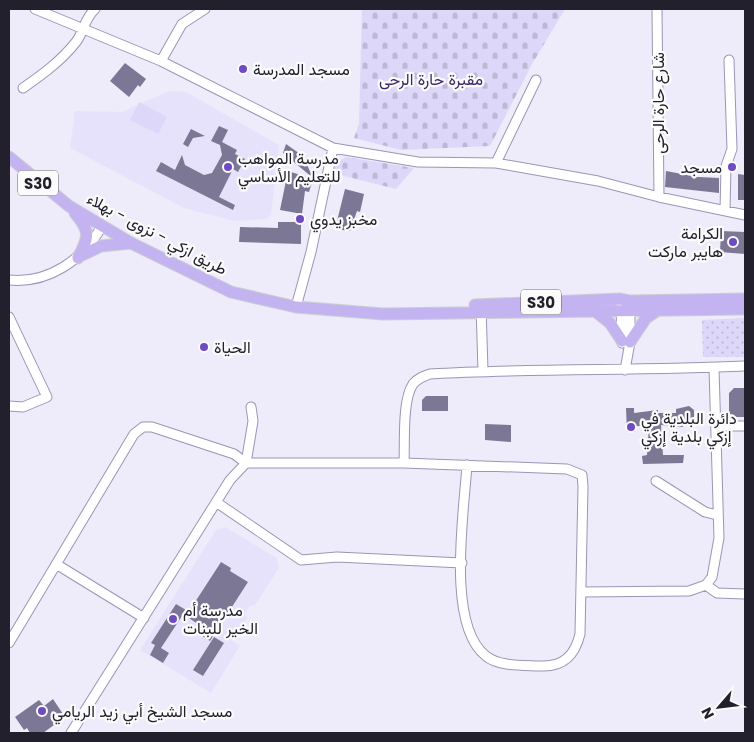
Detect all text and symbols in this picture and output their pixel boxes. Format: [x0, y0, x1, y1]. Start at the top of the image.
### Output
street label: شارع حارة الرحى [647, 52, 670, 154]
place label: مسجد المدرسة [253, 58, 350, 81]
marker: مسجد المدرسة [237, 63, 249, 75]
park label: مقبرة حارة الرحى [379, 68, 483, 91]
place label: مدرسة المواهب للتعليم الأساسي [238, 147, 341, 190]
place label: مسجد [681, 156, 722, 179]
marker: مدرسة المواهب للتعليم الأساسي [222, 161, 234, 173]
marker: مسجد [726, 161, 738, 173]
road number: S30 [18, 170, 58, 196]
street label: طريق ازكي - نزوى - بهلاء [82, 187, 231, 282]
place label: مخبز يدوي [310, 208, 377, 233]
marker: مخبز يدوي [294, 213, 306, 225]
place label: الكرامة هايبر ماركت [648, 222, 723, 263]
marker: الكرامة هايبر ماركت [727, 236, 739, 248]
road number: S30 [521, 290, 561, 314]
place label: الحياة [214, 336, 251, 359]
marker: الحياة [198, 341, 210, 353]
place label: دائرة البلدية في إزكي بلدية إزكي [641, 407, 737, 450]
marker: دائرة البلدية في إزكي بلدية إزكي [625, 421, 637, 433]
place label: مدرسة أم الخير للبنات [183, 599, 258, 640]
marker: مدرسة أم الخير للبنات [167, 613, 179, 625]
north arrow [694, 682, 744, 732]
place label: مسجد الشيخ أبي زيد الريامي [52, 700, 232, 725]
text: N [696, 704, 719, 722]
marker: مسجد الشيخ أبي زيد الريامي [36, 705, 48, 717]

